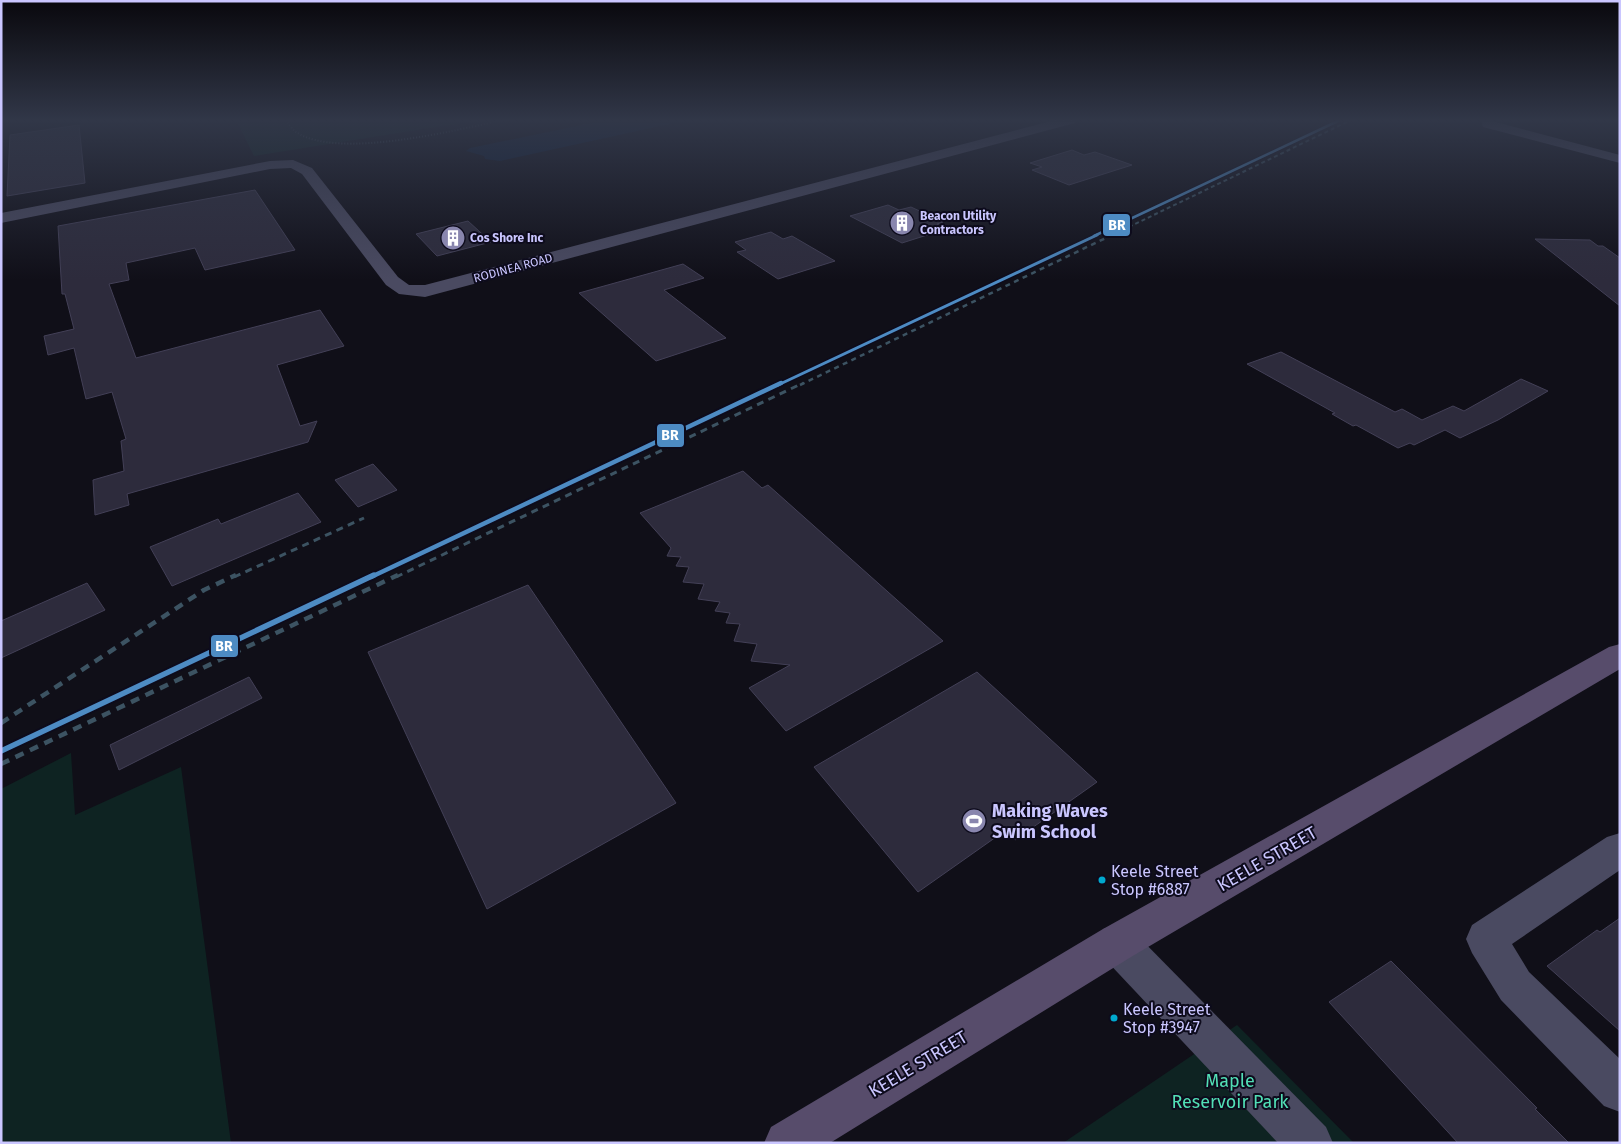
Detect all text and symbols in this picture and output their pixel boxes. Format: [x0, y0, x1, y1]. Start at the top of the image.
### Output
place label: Beacon Utility Contractors [920, 209, 997, 237]
building icon: Beacon Utility Contractors [889, 210, 915, 236]
line badge: BR [1102, 213, 1131, 237]
text: BR [1108, 217, 1126, 234]
building icon: Cos Shore Inc [440, 225, 466, 251]
place label: Cos Shore Inc [470, 231, 543, 245]
street label: RODINEA ROAD [472, 251, 554, 285]
line badge: BR [656, 423, 685, 448]
text: BR [661, 427, 679, 444]
line badge: BR [210, 634, 239, 658]
text: BR [215, 638, 233, 655]
place label: Making Waves Swim School [992, 800, 1108, 843]
sports icon: Making Waves Swim School [961, 808, 987, 834]
street label: KEELE STREET [1213, 821, 1321, 896]
place label: Keele Street Stop #6887 [1111, 862, 1199, 899]
marker: Keele Street Stop #6887 [1097, 875, 1107, 885]
place label: Keele Street Stop #3947 [1123, 1000, 1211, 1037]
marker: Keele Street Stop #3947 [1109, 1013, 1119, 1023]
street label: KEELE STREET [865, 1026, 972, 1102]
park label: Maple Reservoir Park [1171, 1070, 1289, 1113]

